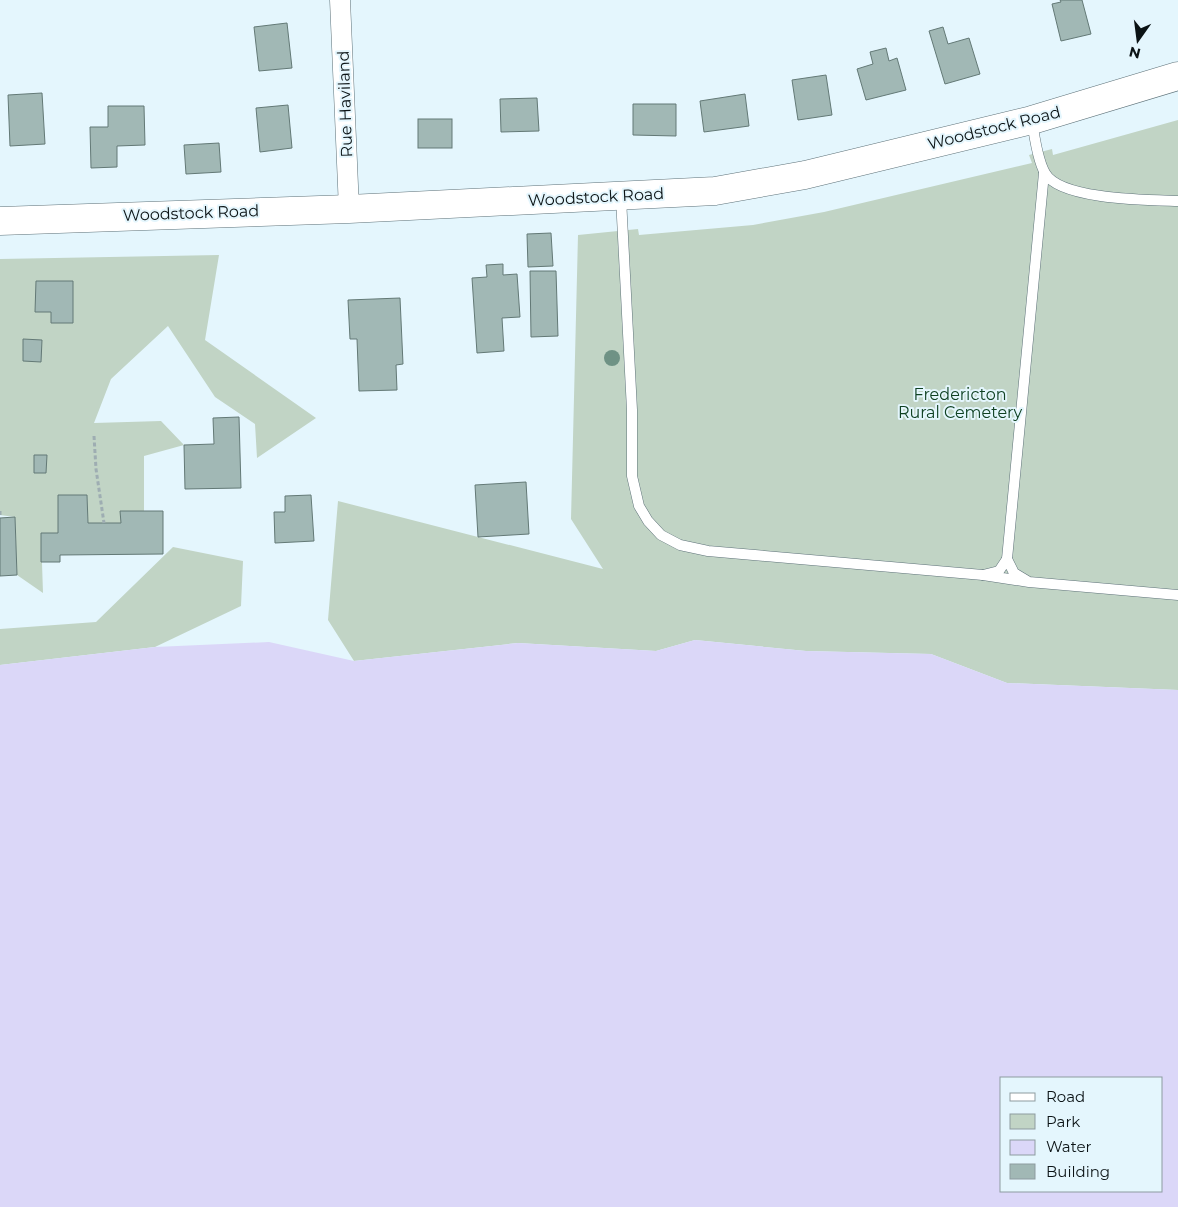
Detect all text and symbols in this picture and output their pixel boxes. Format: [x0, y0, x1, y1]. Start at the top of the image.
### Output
north arrow [1113, 15, 1163, 65]
text: N [1127, 43, 1143, 63]
street label: Rue Haviland [334, 50, 356, 158]
street label: Woodstock Road [926, 102, 1062, 154]
street label: Woodstock Road [527, 184, 665, 210]
street label: Woodstock Road [123, 201, 259, 225]
park label: Fredericton Rural Cemetery [898, 385, 1022, 422]
legend [1000, 1077, 1163, 1192]
text: Road [1046, 1087, 1085, 1106]
text: Park [1046, 1112, 1080, 1131]
text: Water [1046, 1137, 1092, 1156]
text: Building [1046, 1162, 1110, 1181]

